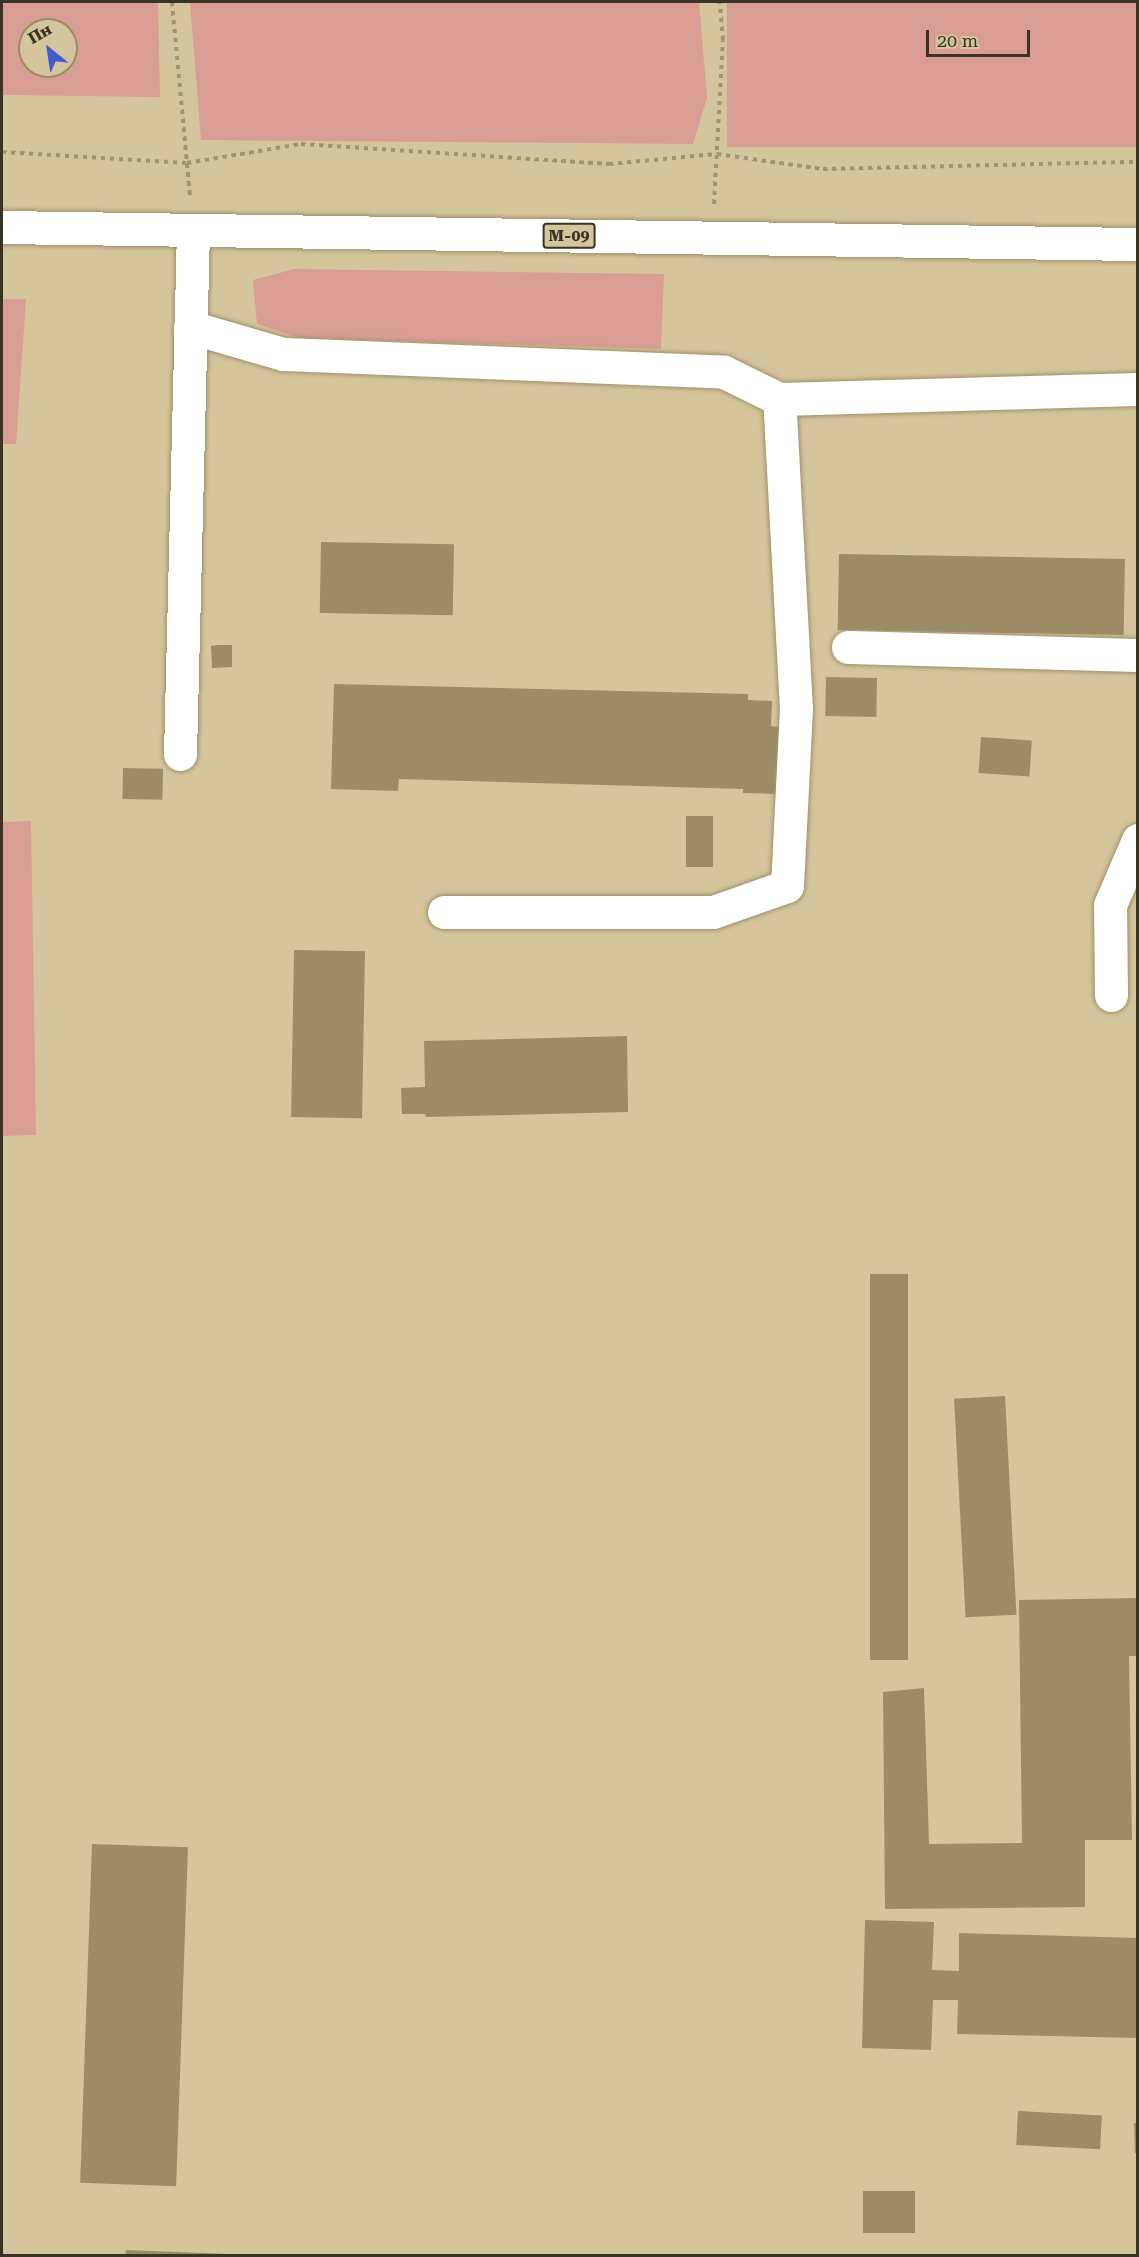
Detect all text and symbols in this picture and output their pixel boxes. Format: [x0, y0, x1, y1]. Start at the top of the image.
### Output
north arrow [18, 18, 78, 78]
scale bar [929, 18, 1032, 56]
text: Пн [25, 20, 55, 48]
text: 20 m [937, 30, 978, 51]
road number: М-09 [542, 223, 596, 249]

